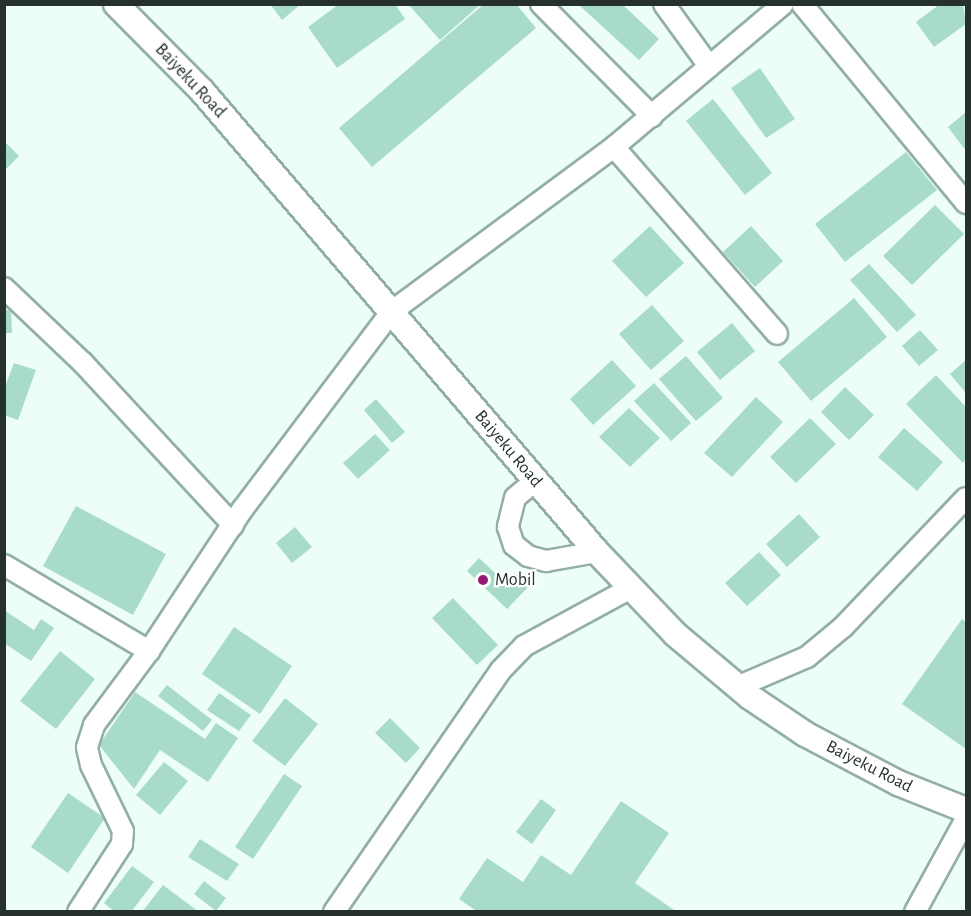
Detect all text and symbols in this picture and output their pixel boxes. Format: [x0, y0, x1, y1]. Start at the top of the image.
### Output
street label: Baiyeku Road [150, 39, 230, 123]
street label: Baiyeku Road [469, 406, 547, 492]
place label: Mobil [495, 569, 536, 591]
marker: Mobil [476, 573, 490, 587]
street label: Baiyeku Road [822, 736, 916, 798]

